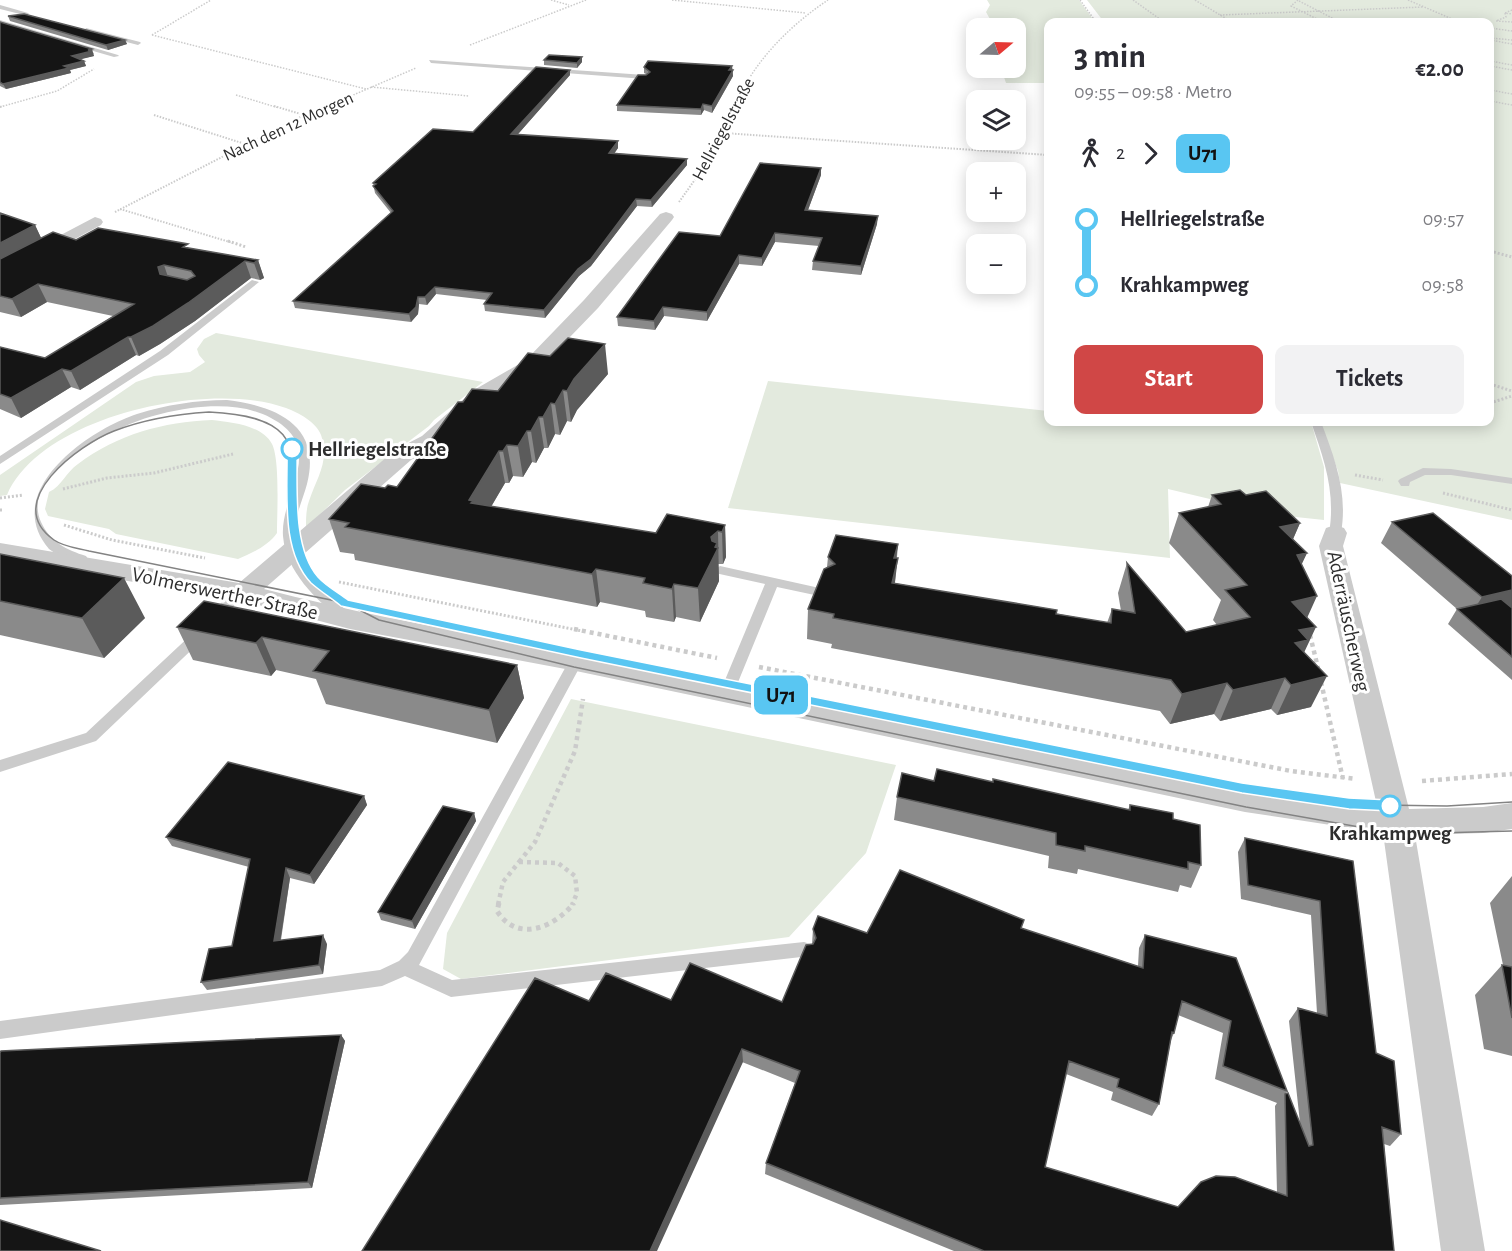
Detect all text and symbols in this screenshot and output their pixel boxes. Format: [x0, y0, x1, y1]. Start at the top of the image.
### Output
north arrow [966, 18, 1026, 78]
map controls [966, 18, 1026, 294]
text: 3 min [1074, 41, 1146, 74]
text: €2.00 [1415, 58, 1464, 80]
street label: Hellriegelstraße [689, 75, 758, 184]
text: 09:55 – 09:58 · Metro [1074, 82, 1232, 102]
street label: Nach den 12 Morgen [221, 89, 356, 165]
button: layers [966, 90, 1026, 150]
icon: walk [1074, 137, 1107, 170]
icon: forward [1134, 137, 1167, 170]
text: 2 [1116, 143, 1125, 163]
text: U71 [1188, 143, 1218, 164]
button: + [966, 162, 1026, 222]
text: Hellriegelstraße [1120, 208, 1265, 230]
text: 09:57 [1423, 209, 1464, 229]
button: − [966, 234, 1026, 294]
text: Krahkampweg [1120, 274, 1249, 296]
text: 09:58 [1422, 275, 1464, 295]
button: Start [1074, 345, 1263, 414]
button: Tickets [1275, 345, 1464, 414]
marker: Hellriegelstraße [281, 438, 303, 460]
place label: Hellriegelstraße [308, 439, 446, 460]
street label: Aderräuscherweg [1323, 549, 1374, 694]
street label: Volmerswerther Straße [130, 564, 320, 623]
line badge: U71 [746, 676, 816, 714]
text: U71 [766, 685, 796, 706]
marker: Krahkampweg [1379, 795, 1401, 817]
place label: Krahkampweg [1329, 823, 1452, 844]

